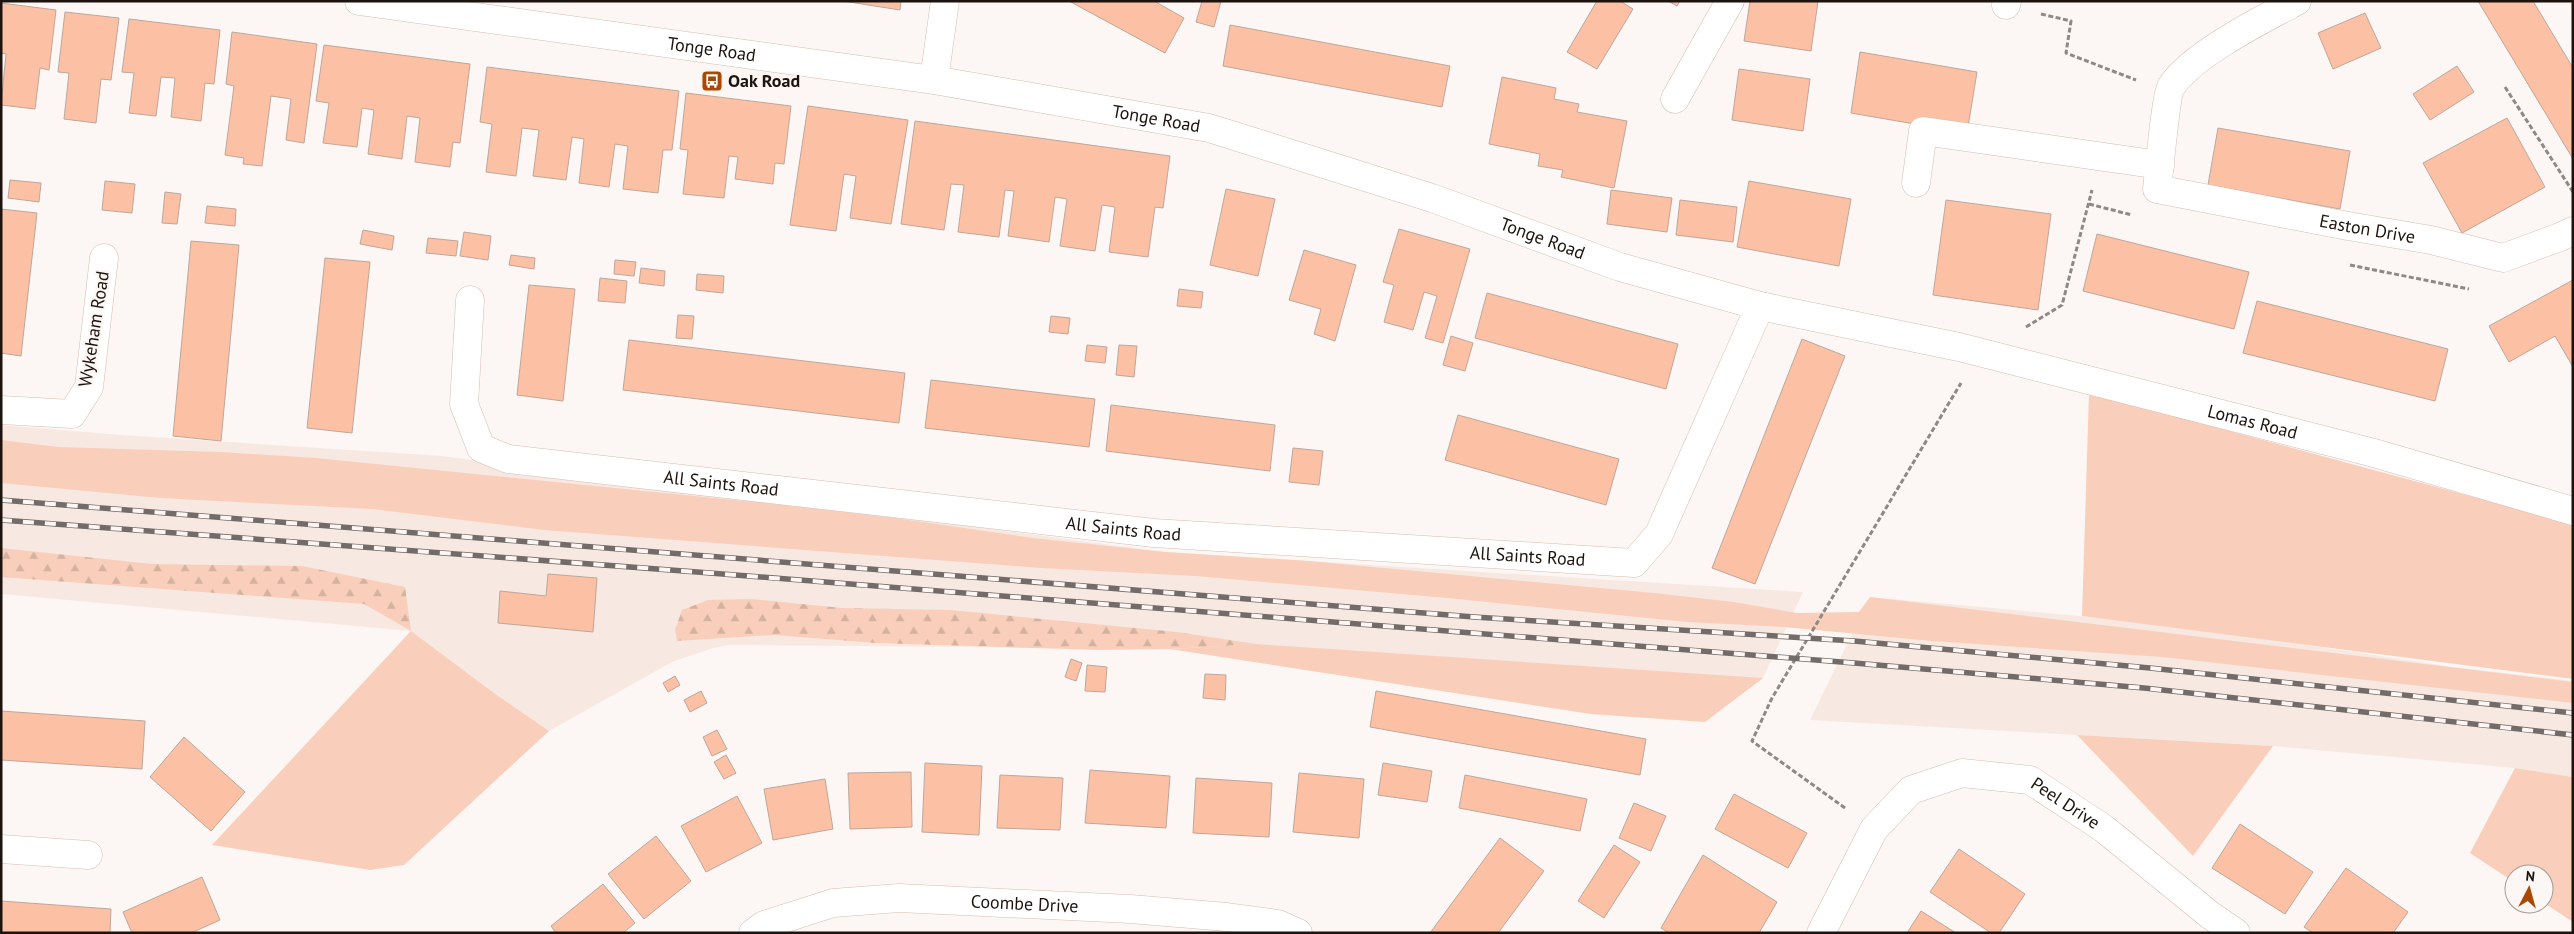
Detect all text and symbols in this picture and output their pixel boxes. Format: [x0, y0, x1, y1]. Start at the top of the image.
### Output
street label: Tonge Road [666, 32, 757, 66]
bus stop icon: Oak Road [700, 69, 724, 93]
place label: Oak Road [728, 69, 800, 92]
street label: Tonge Road [1111, 99, 1202, 137]
street label: Easton Drive [2318, 209, 2417, 248]
street label: Tonge Road [1497, 212, 1588, 264]
street label: Wykeham Road [73, 269, 114, 388]
street label: Lomas Road [2205, 399, 2300, 444]
street label: All Saints Road [662, 465, 780, 501]
street label: All Saints Road [1065, 511, 1182, 546]
street label: All Saints Road [1469, 541, 1586, 571]
street label: Peel Drive [2027, 772, 2105, 834]
north arrow [2504, 864, 2554, 914]
text: N [2525, 867, 2536, 886]
street label: Coombe Drive [970, 889, 1079, 918]

